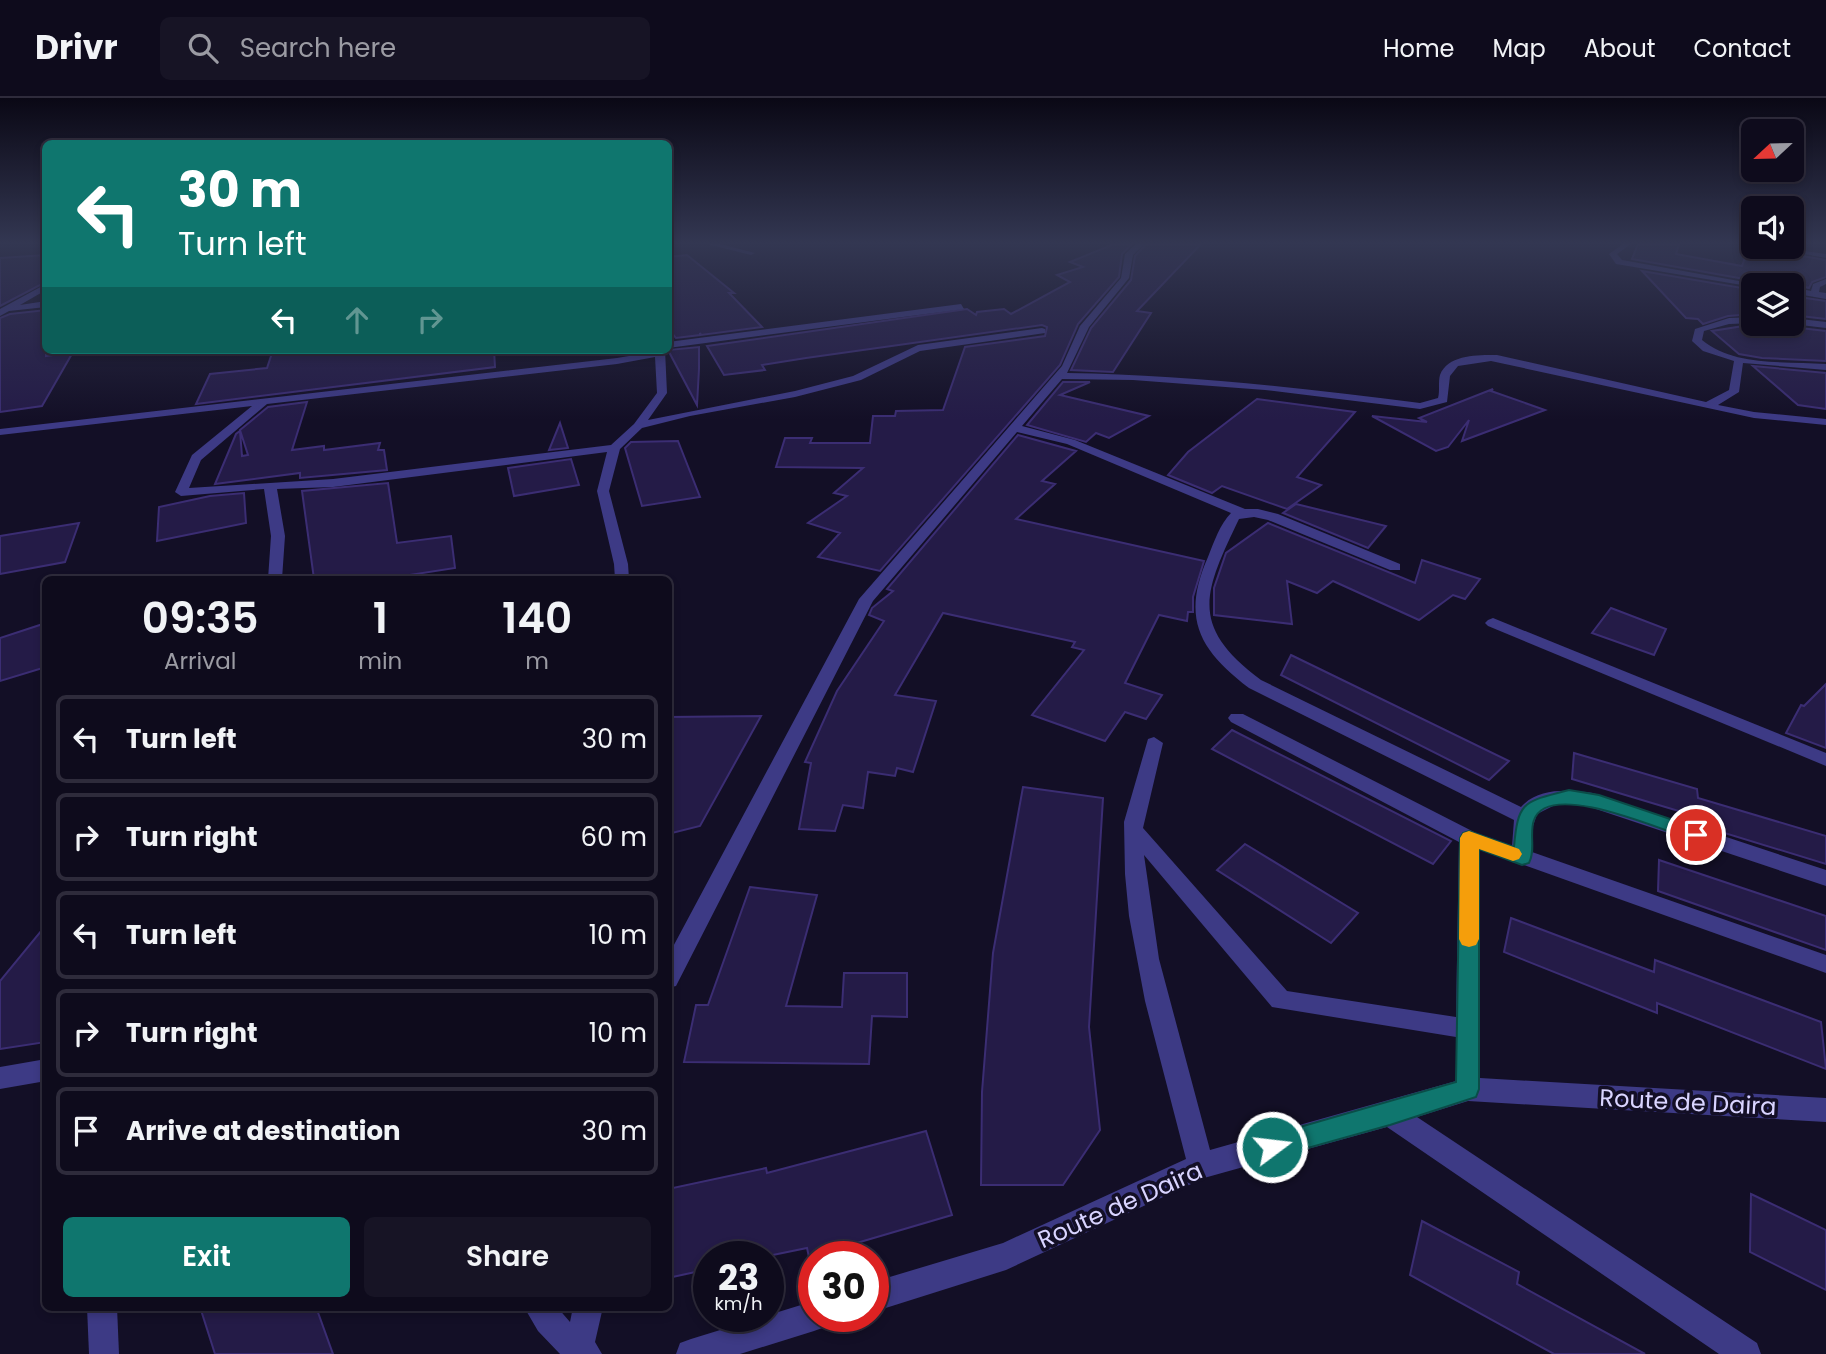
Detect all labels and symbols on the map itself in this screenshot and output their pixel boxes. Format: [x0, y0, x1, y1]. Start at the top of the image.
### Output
north arrow [1741, 119, 1804, 182]
pin [1666, 805, 1726, 865]
street label: Route de Daira [1599, 1081, 1777, 1123]
position arrow [1235, 1110, 1309, 1184]
street label: Route de Daira [1032, 1154, 1208, 1256]
speed limit sign: 30 [798, 1241, 889, 1332]

